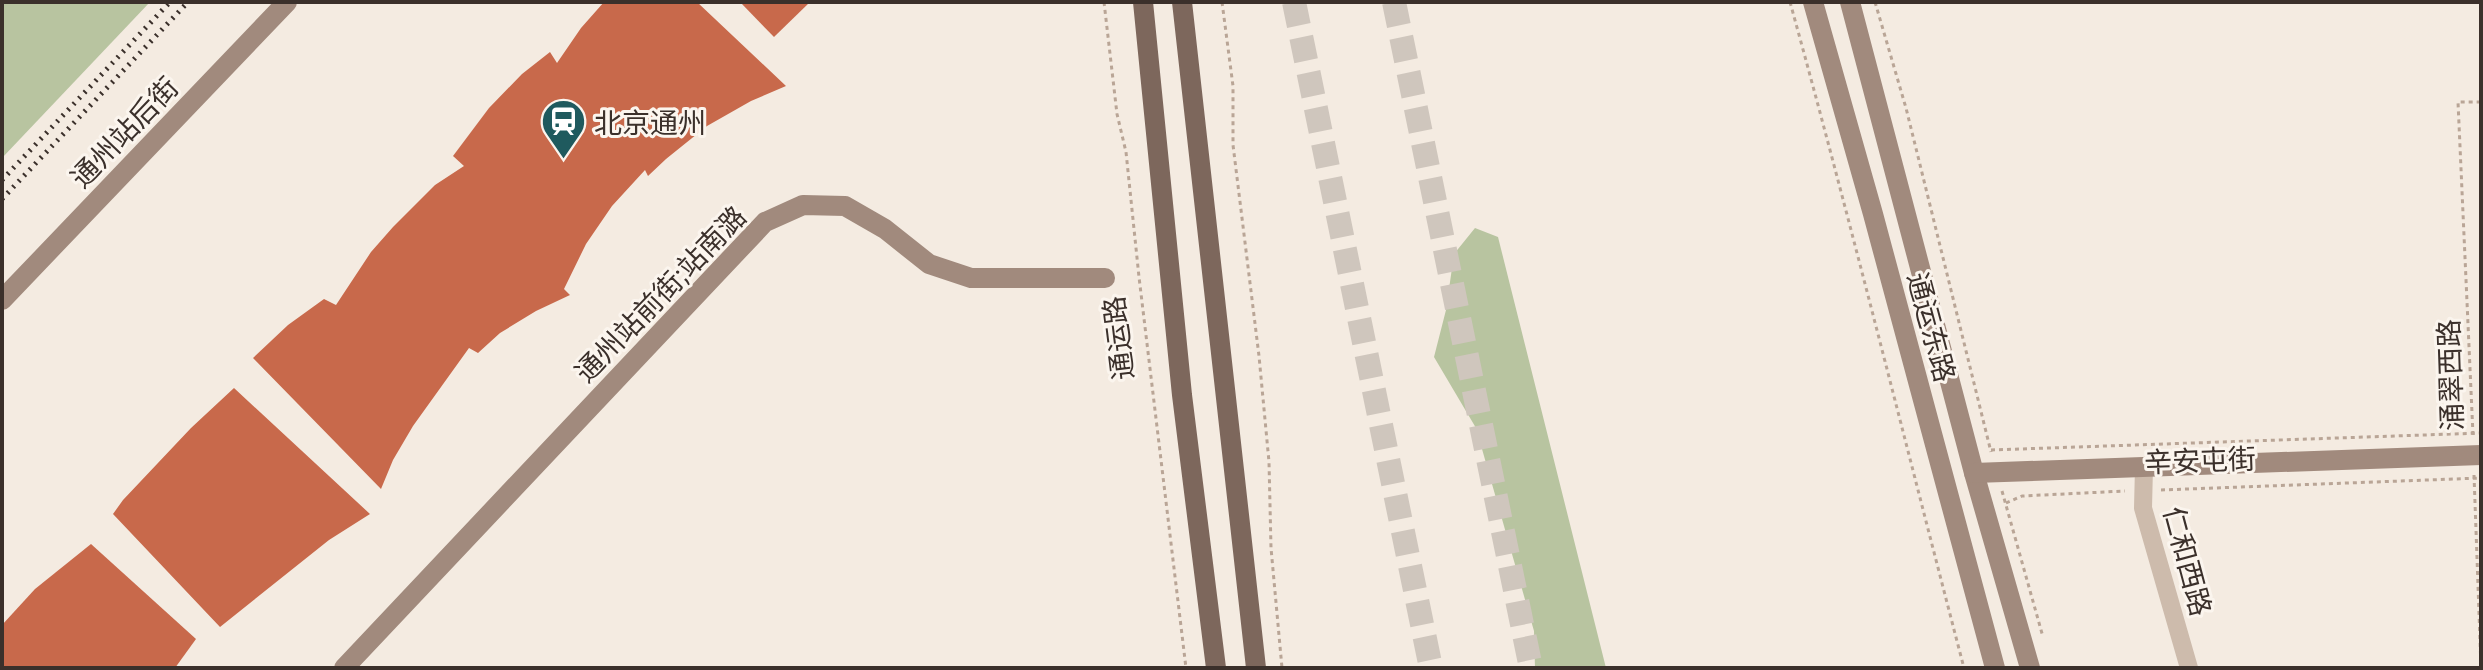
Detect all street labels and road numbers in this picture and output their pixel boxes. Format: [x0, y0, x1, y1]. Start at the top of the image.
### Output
street label: 通州站后街 [64, 71, 184, 193]
street label: 通州站前街;站南潞 [569, 200, 751, 388]
street label: 通运东路 [1903, 269, 1961, 385]
street label: 通运路 [1097, 294, 1139, 382]
street label: 涌翠西路 [2433, 318, 2467, 432]
street label: 辛安屯街 [2143, 443, 2257, 477]
street label: 仁和西路 [2159, 503, 2217, 619]

